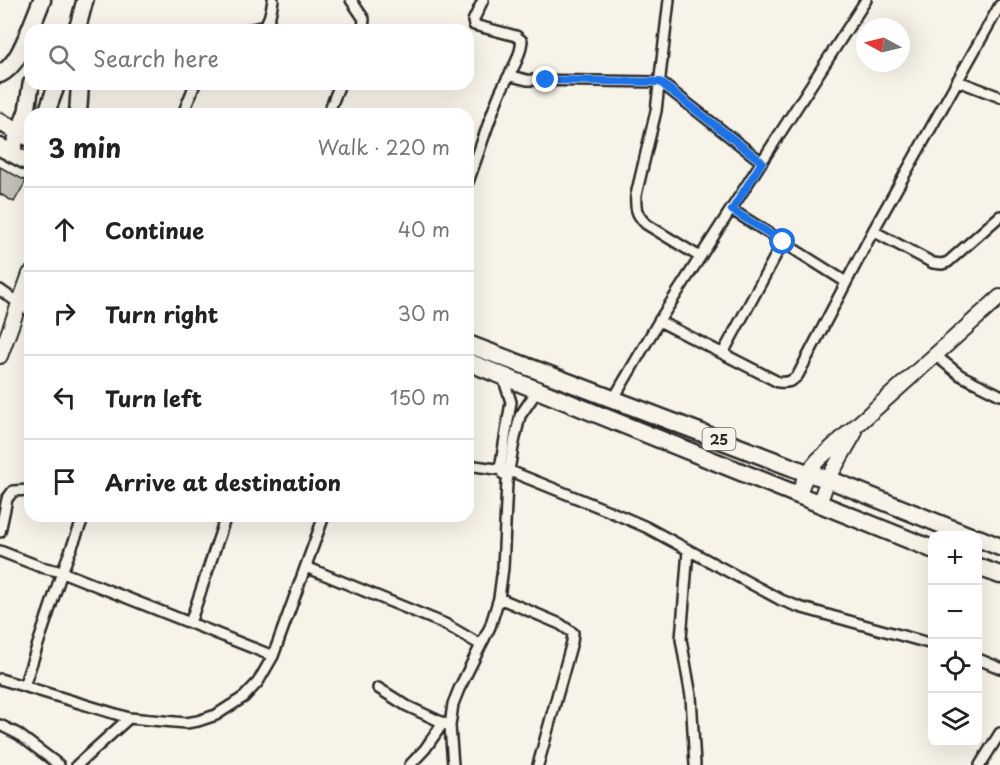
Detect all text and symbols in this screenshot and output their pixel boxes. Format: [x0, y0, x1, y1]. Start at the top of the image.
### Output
north arrow [856, 18, 910, 72]
search box [24, 24, 474, 90]
icon: search [45, 41, 78, 74]
text: Search here [93, 41, 219, 74]
route end [532, 66, 558, 92]
text: 3 min [48, 128, 121, 167]
text: Walk · 220 m [318, 132, 450, 162]
icon: ahead [48, 213, 81, 246]
text: Continue [105, 213, 204, 246]
text: 40 m [398, 214, 450, 244]
route start [769, 228, 795, 254]
icon: right [48, 297, 81, 330]
text: Turn right [105, 297, 218, 330]
text: 30 m [397, 298, 450, 328]
icon: left [48, 381, 81, 414]
text: Turn left [105, 381, 202, 414]
text: 150 m [390, 382, 450, 412]
road number: 25 [702, 428, 736, 450]
icon: arrive [48, 465, 81, 498]
text: Arrive at destination [105, 465, 341, 498]
map controls [928, 531, 982, 747]
button: + [928, 531, 982, 585]
button: − [928, 585, 982, 639]
button: locate [928, 639, 982, 693]
button: layers [928, 693, 982, 747]

